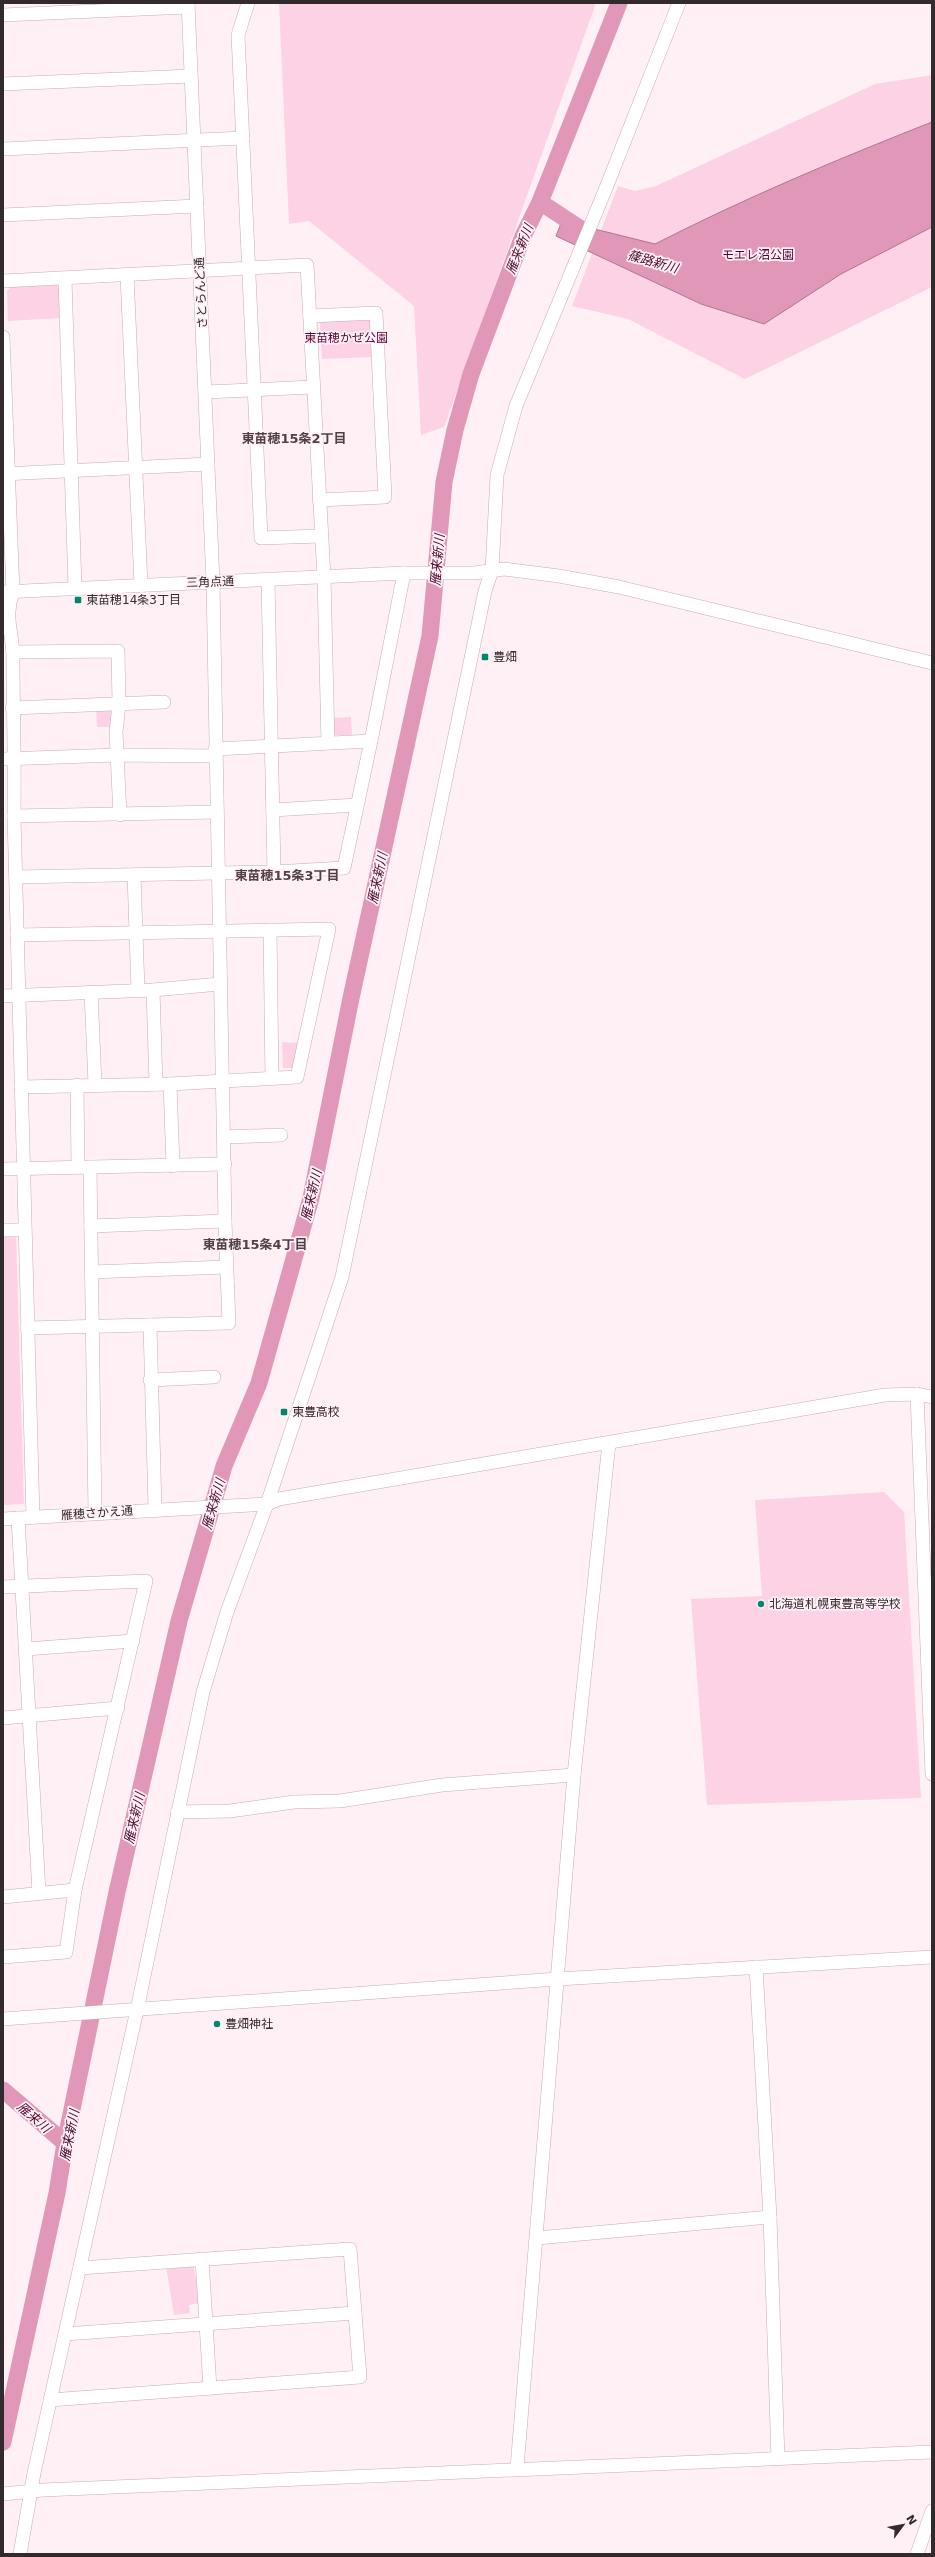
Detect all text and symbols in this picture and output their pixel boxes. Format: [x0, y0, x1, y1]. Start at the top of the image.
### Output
water label: 雁来新川 [503, 220, 537, 276]
water label: 篠路新川 [626, 247, 682, 276]
park label: モエレ沼公園 [722, 248, 794, 262]
street label: さとらんど通 [192, 257, 210, 329]
park label: 東苗穂かぜ公園 [304, 331, 388, 345]
district label: 東苗穂15条2丁目 [241, 431, 347, 446]
water label: 雁来新川 [428, 532, 447, 587]
street label: 三角点通 [186, 574, 234, 590]
place label: 東苗穂14条3丁目 [86, 593, 181, 607]
marker: 東苗穂14条3丁目 [73, 595, 83, 605]
place label: 豊畑 [493, 650, 517, 664]
marker: 豊畑 [480, 652, 490, 662]
water label: 雁来新川 [365, 849, 391, 905]
district label: 東苗穂15条3丁目 [234, 868, 340, 883]
water label: 雁来新川 [298, 1166, 325, 1222]
district label: 東苗穂15条4丁目 [202, 1237, 308, 1252]
place label: 東豊高校 [292, 1405, 340, 1419]
marker: 東豊高校 [279, 1407, 289, 1417]
water label: 雁来新川 [199, 1475, 228, 1531]
street label: 雁穂さかえ通 [61, 1504, 133, 1522]
place label: 北海道札幌東豊高等学校 [769, 1597, 901, 1611]
marker: 北海道札幌東豊高等学校 [756, 1599, 766, 1609]
water label: 雁来新川 [121, 1789, 148, 1845]
place label: 豊畑神社 [225, 2017, 273, 2031]
marker: 豊畑神社 [212, 2019, 222, 2029]
water label: 雁来川 [14, 2099, 55, 2137]
water label: 雁来新川 [57, 2106, 82, 2162]
north arrow [883, 2505, 923, 2545]
text: N [903, 2513, 919, 2527]

